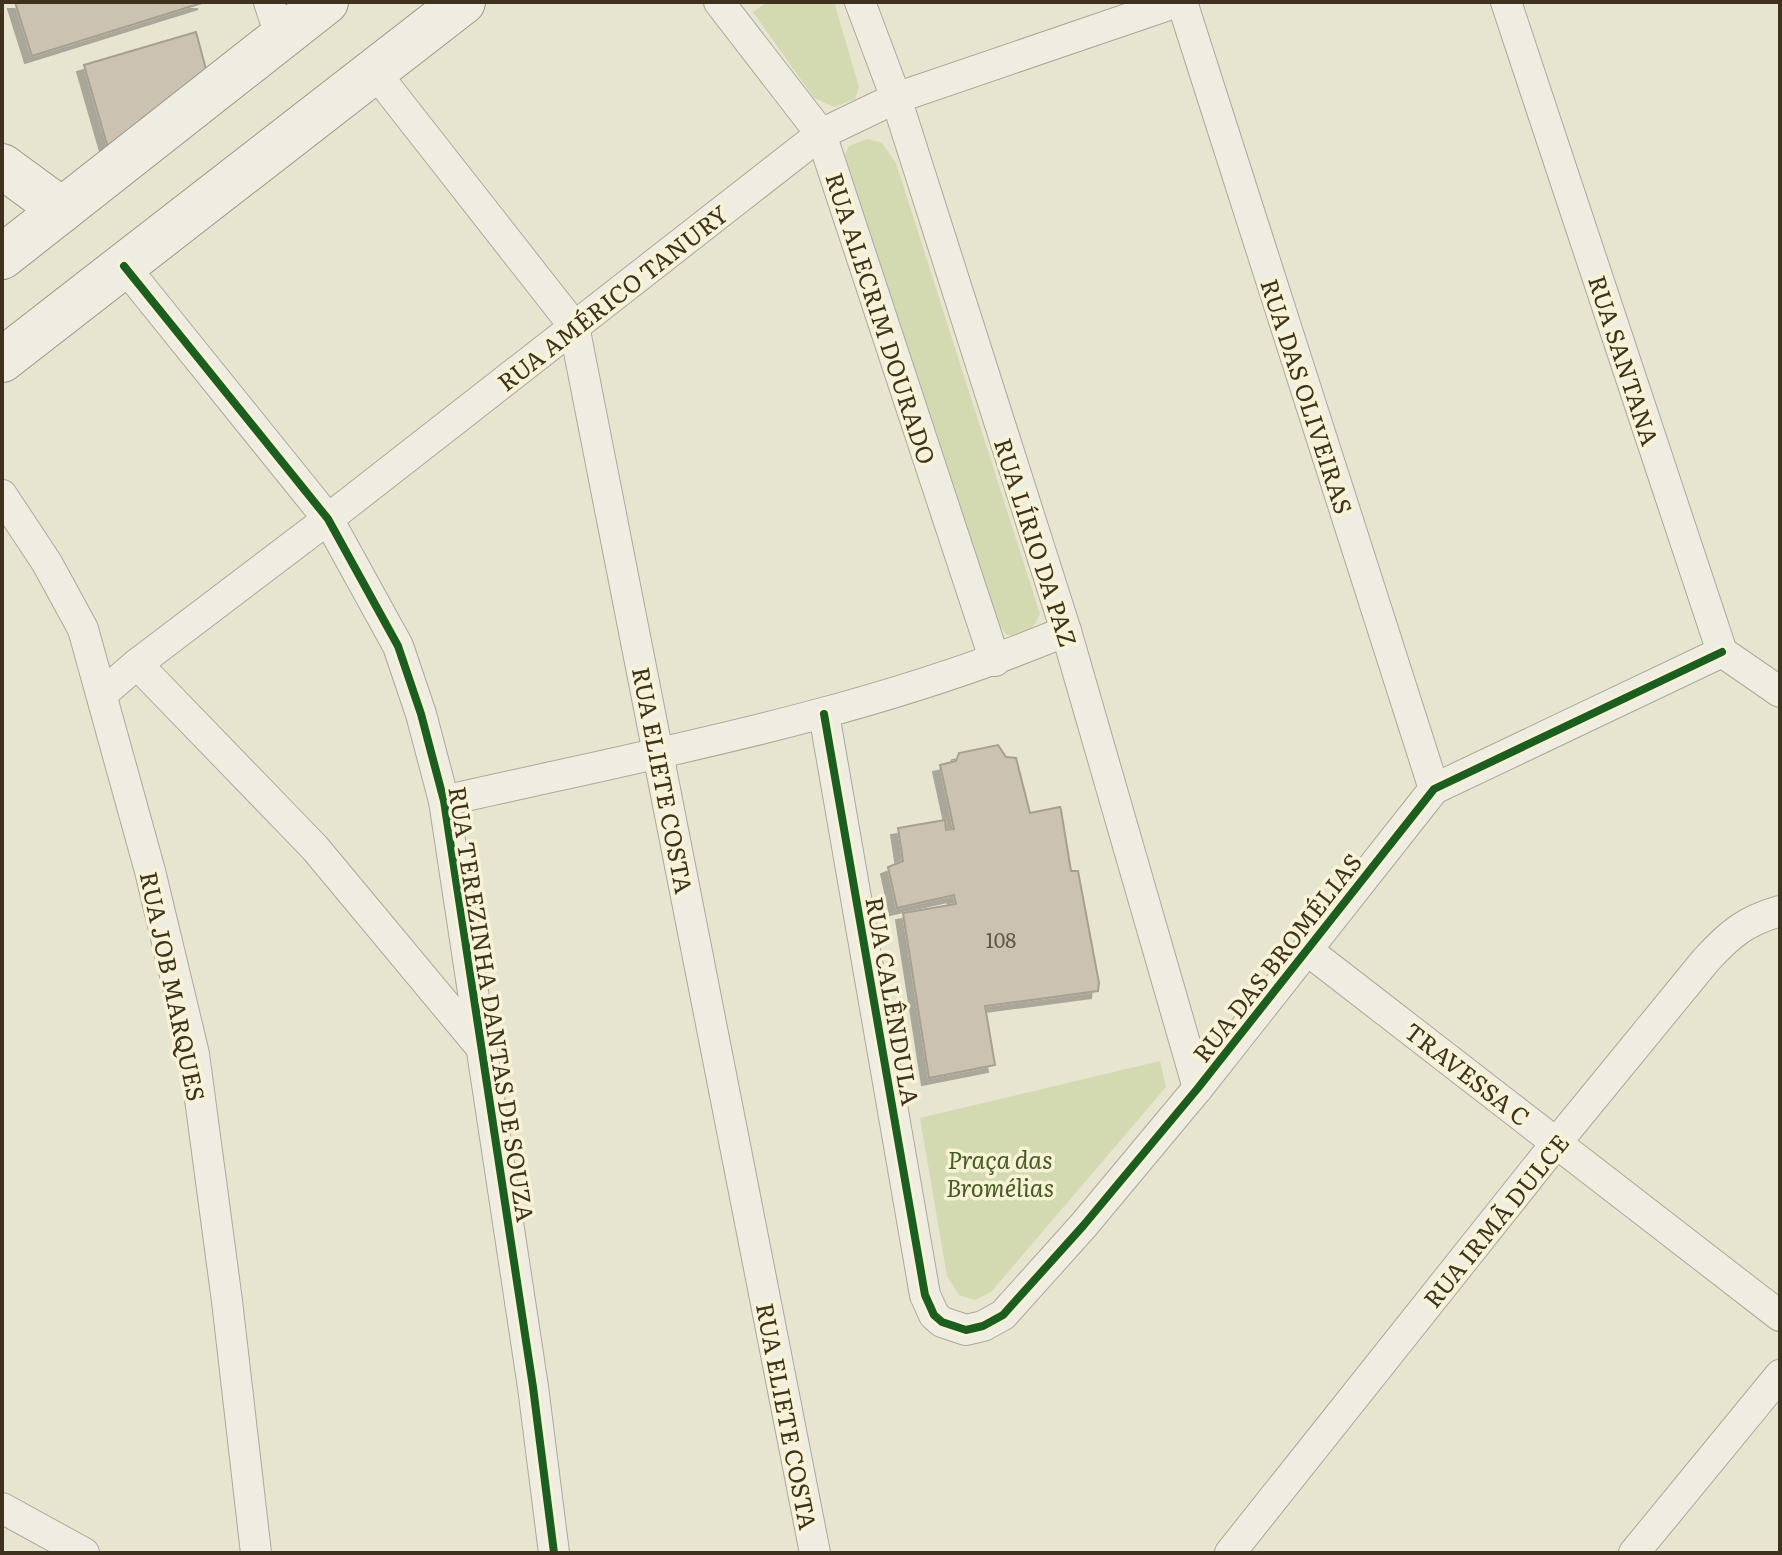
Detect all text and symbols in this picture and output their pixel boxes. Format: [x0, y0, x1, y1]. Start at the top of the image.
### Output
street label: RUA ALECRIM DOURADO [818, 168, 946, 468]
street label: RUA AMÉRICO TANURY [489, 196, 735, 398]
street label: RUA SANTANA [1581, 270, 1669, 450]
street label: RUA DAS OLIVEIRAS [1253, 274, 1363, 518]
street label: RUA LÍRIO DA PAZ [987, 433, 1087, 651]
street label: RUA ELIETE COSTA [625, 664, 703, 897]
street label: RUA TEREZINHA DANTAS DE SOUZA [441, 784, 545, 1225]
street label: RUA DAS BROMÉLIAS [1183, 845, 1369, 1069]
street label: RUA JOB MARQUES [133, 868, 215, 1104]
street label: RUA CALÊNDULA [858, 894, 930, 1108]
house number: 108 [986, 924, 1016, 954]
street label: TRAVESSA C [1398, 1013, 1538, 1133]
street label: RUA IRMÃ DULCE [1414, 1126, 1576, 1314]
park label: Praça das Bromélias [946, 1141, 1054, 1204]
street label: RUA ELIETE COSTA [749, 1300, 827, 1533]

